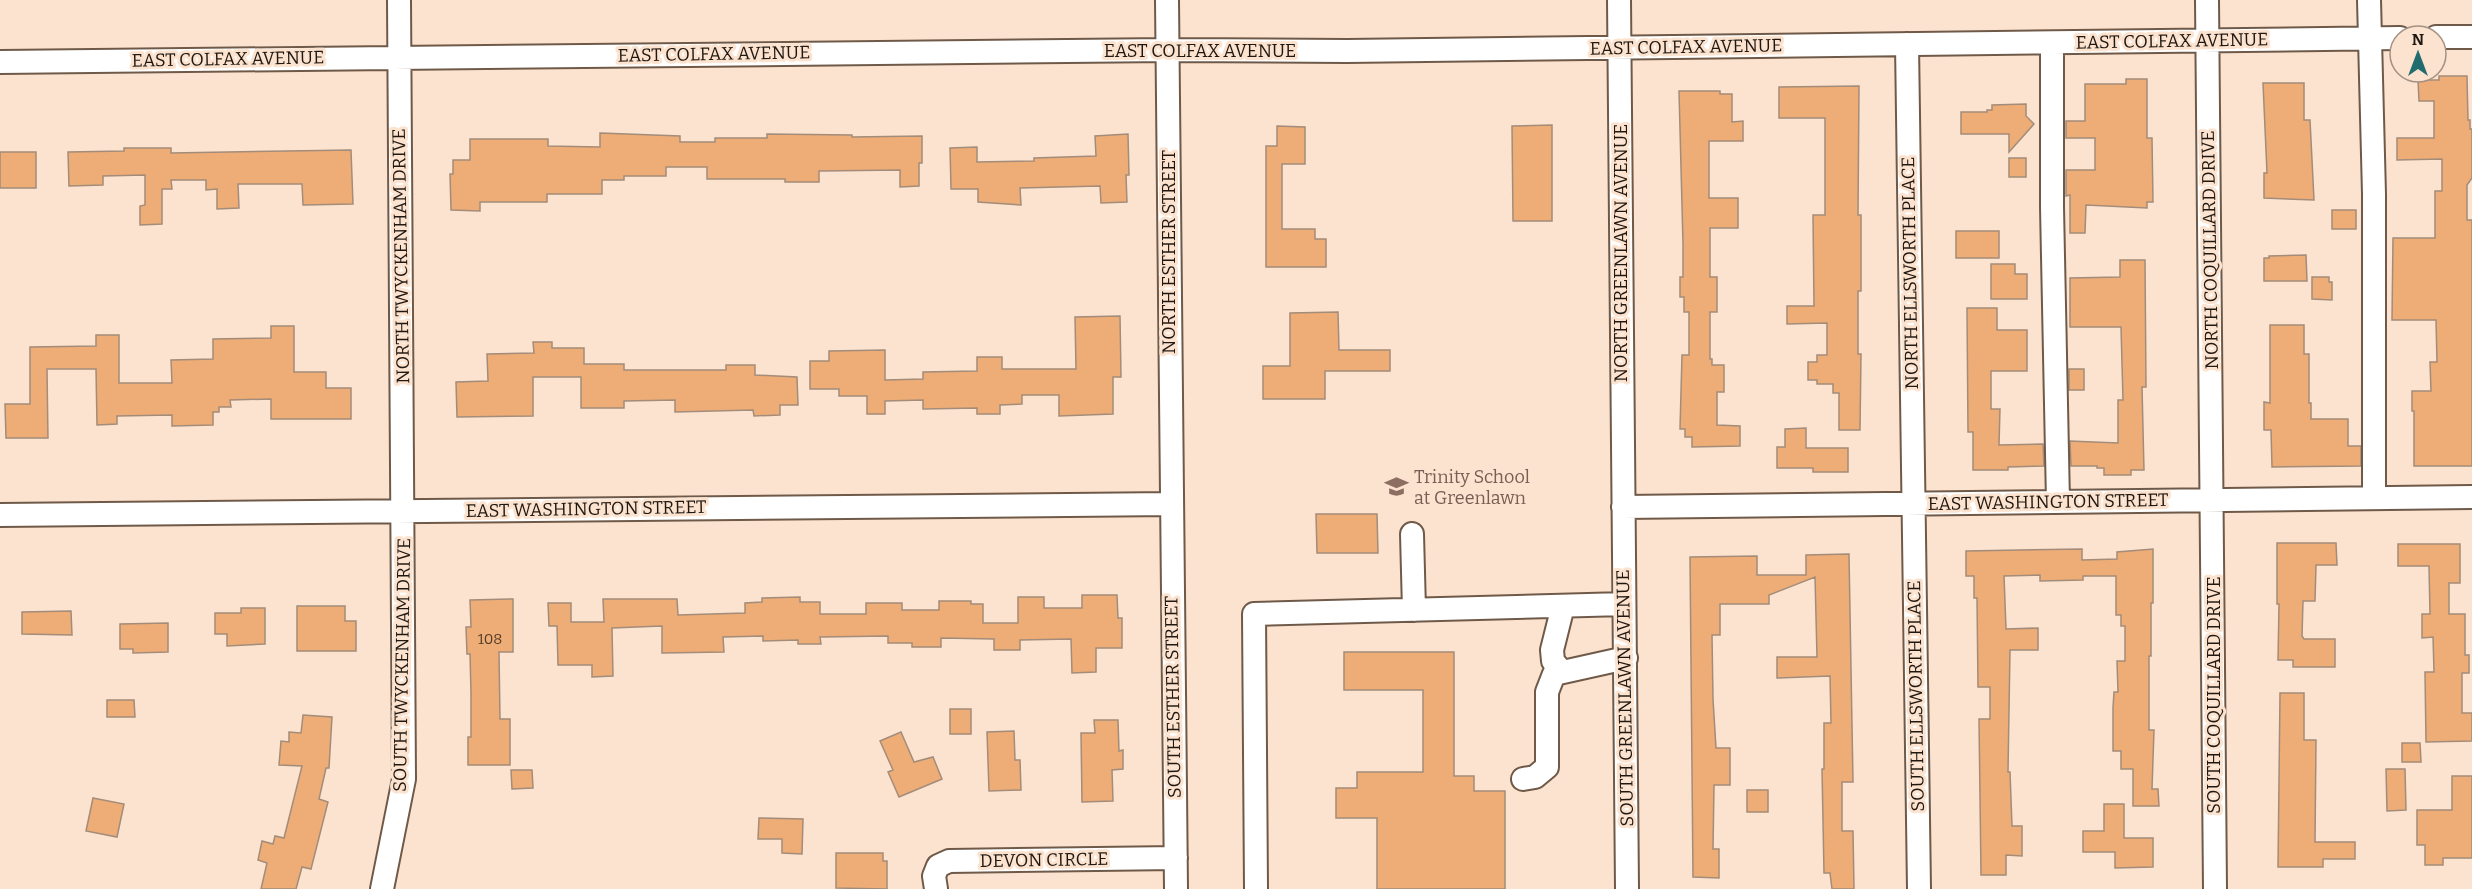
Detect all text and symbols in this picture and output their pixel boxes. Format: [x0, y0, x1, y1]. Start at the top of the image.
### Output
north arrow [2388, 24, 2448, 84]
street label: EAST COLFAX AVENUE [2076, 28, 2268, 54]
text: N [2412, 30, 2424, 49]
street label: EAST COLFAX AVENUE [1590, 34, 1782, 60]
street label: EAST COLFAX AVENUE [1104, 40, 1296, 62]
street label: EAST COLFAX AVENUE [618, 41, 810, 67]
street label: EAST COLFAX AVENUE [132, 46, 324, 72]
street label: NORTH GREENLAWN AVENUE [1610, 124, 1632, 382]
street label: NORTH TWYCKENHAM DRIVE [388, 128, 414, 384]
street label: NORTH COQUILLARD DRIVE [2197, 130, 2223, 370]
street label: NORTH ESTHER STREET [1158, 150, 1180, 354]
street label: NORTH ELLSWORTH PLACE [1897, 156, 1923, 390]
place label: Trinity School at Greenlawn [1414, 466, 1530, 509]
school or university icon: Trinity School at Greenlawn [1383, 474, 1409, 500]
street label: EAST WASHINGTON STREET [1927, 489, 2169, 515]
street label: EAST WASHINGTON STREET [465, 496, 707, 522]
street label: SOUTH TWYCKENHAM DRIVE [389, 538, 415, 792]
street label: SOUTH GREENLAWN AVENUE [1612, 569, 1638, 827]
street label: SOUTH COQUILLARD DRIVE [2203, 576, 2225, 814]
street label: SOUTH ELLSWORTH PLACE [1903, 580, 1929, 812]
street label: SOUTH ESTHER STREET [1160, 595, 1186, 798]
house number: 108 [478, 630, 502, 648]
street label: DEVON CIRCLE [979, 848, 1109, 872]

